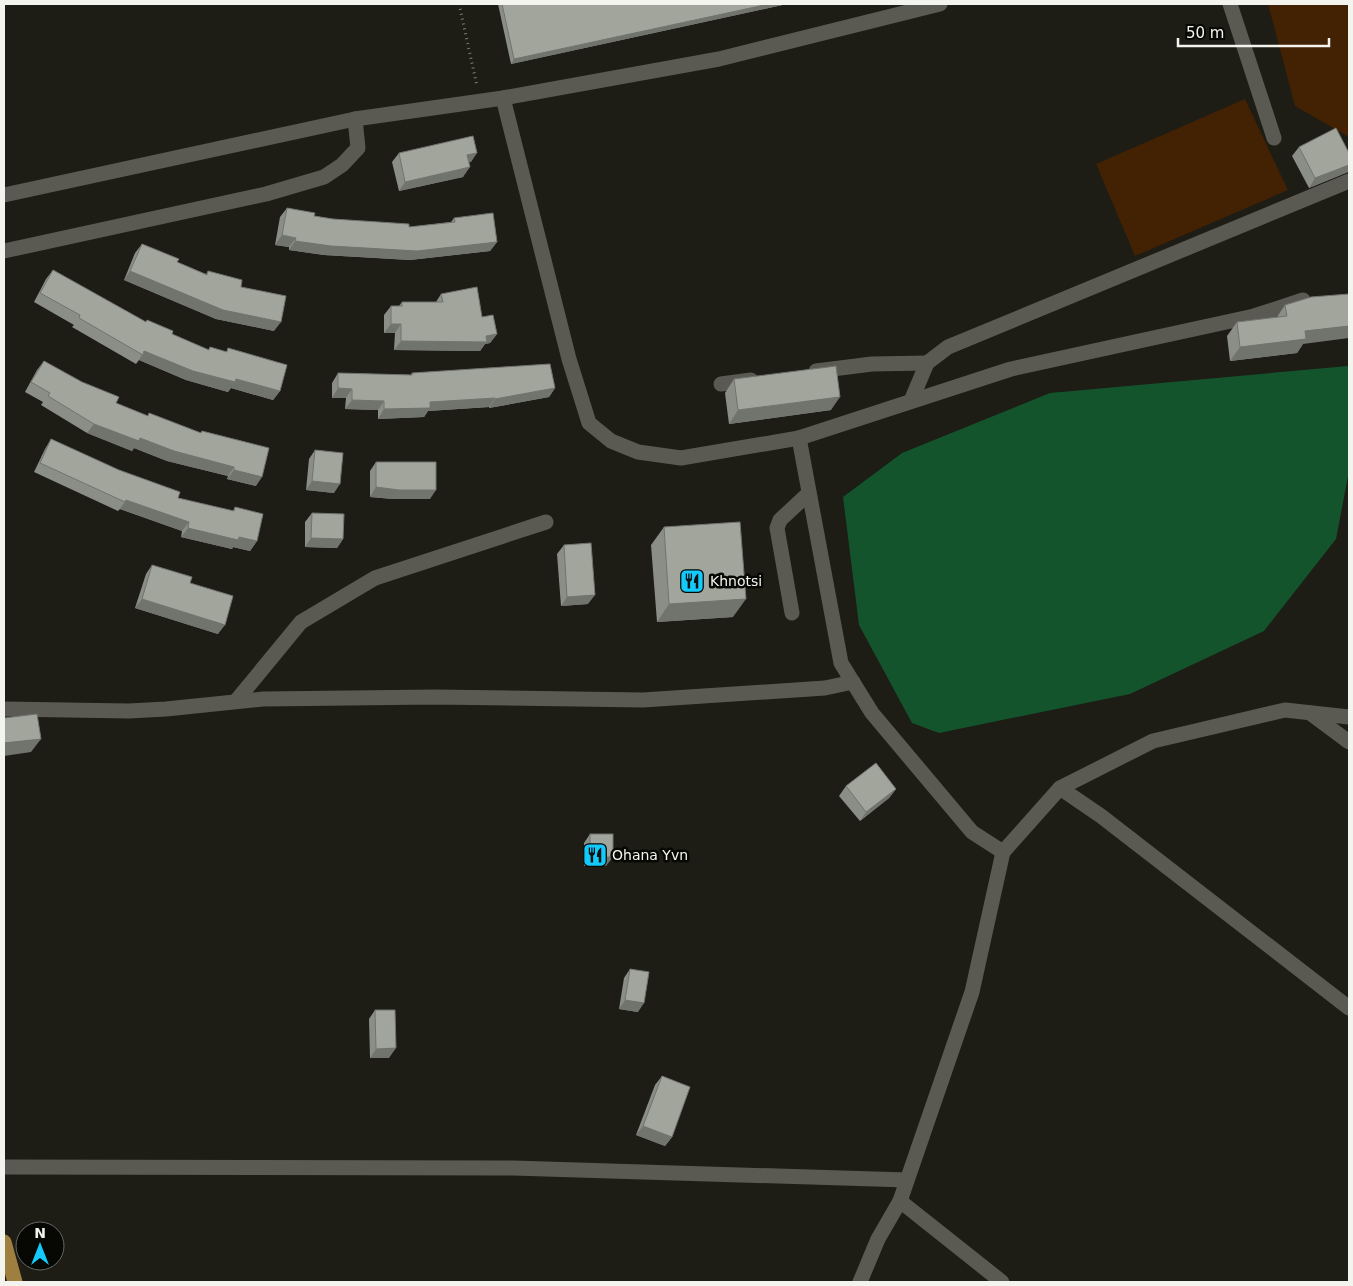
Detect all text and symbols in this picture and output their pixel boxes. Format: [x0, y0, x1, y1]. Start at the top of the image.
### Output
scale bar [1178, 15, 1329, 47]
text: 50 m [1186, 24, 1224, 42]
restaurant icon: Khnotsi [679, 568, 705, 594]
place label: Khnotsi [710, 573, 762, 589]
restaurant icon: Ohana Yvn [582, 842, 608, 868]
place label: Ohana Yvn [612, 847, 688, 863]
north arrow [15, 1221, 65, 1271]
text: N [34, 1225, 46, 1241]

